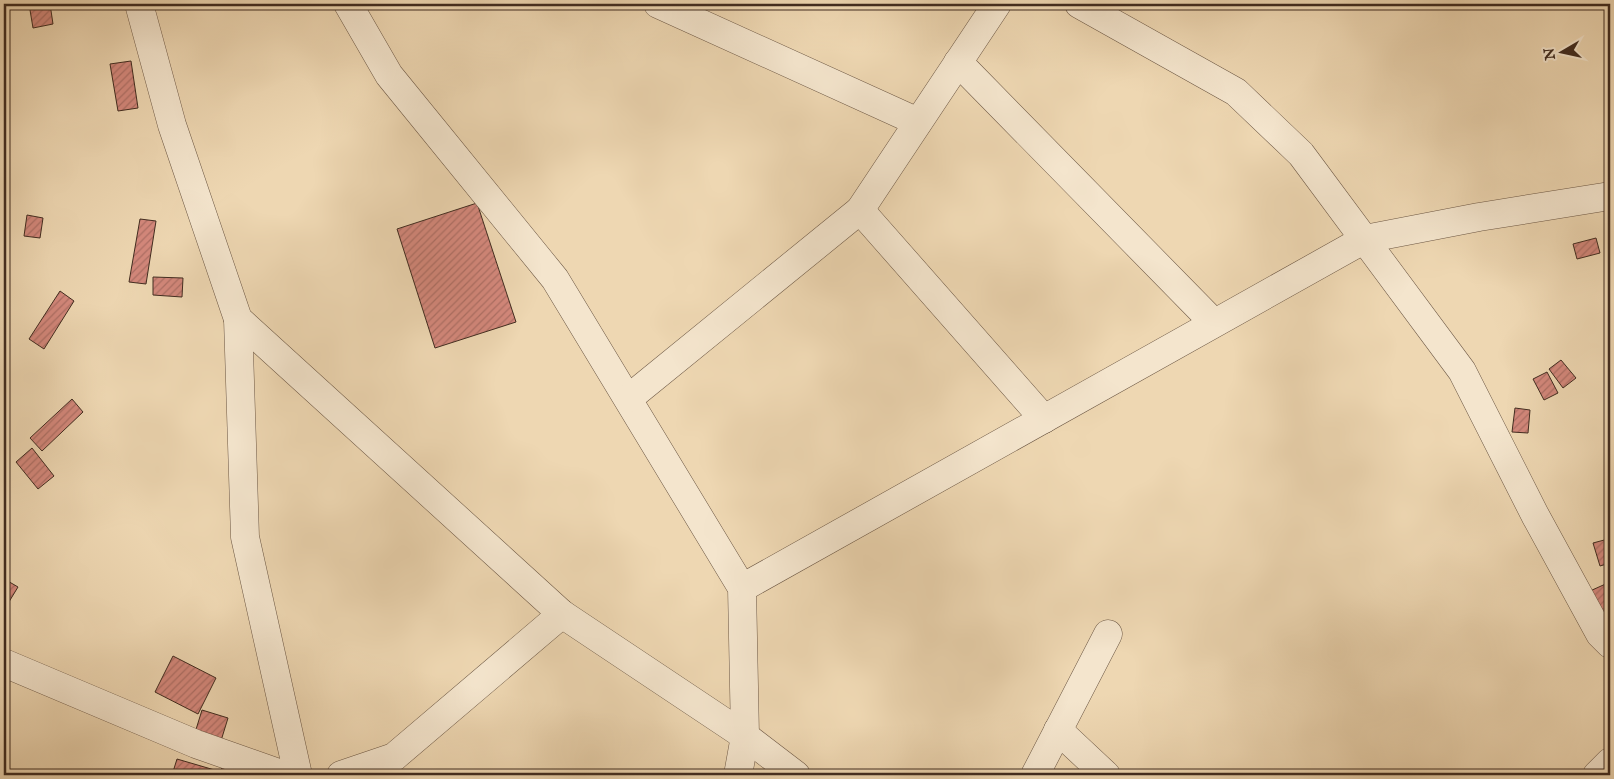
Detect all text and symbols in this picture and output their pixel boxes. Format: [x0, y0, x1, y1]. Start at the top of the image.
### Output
north arrow [1536, 28, 1586, 78]
text: N [1540, 46, 1560, 62]

